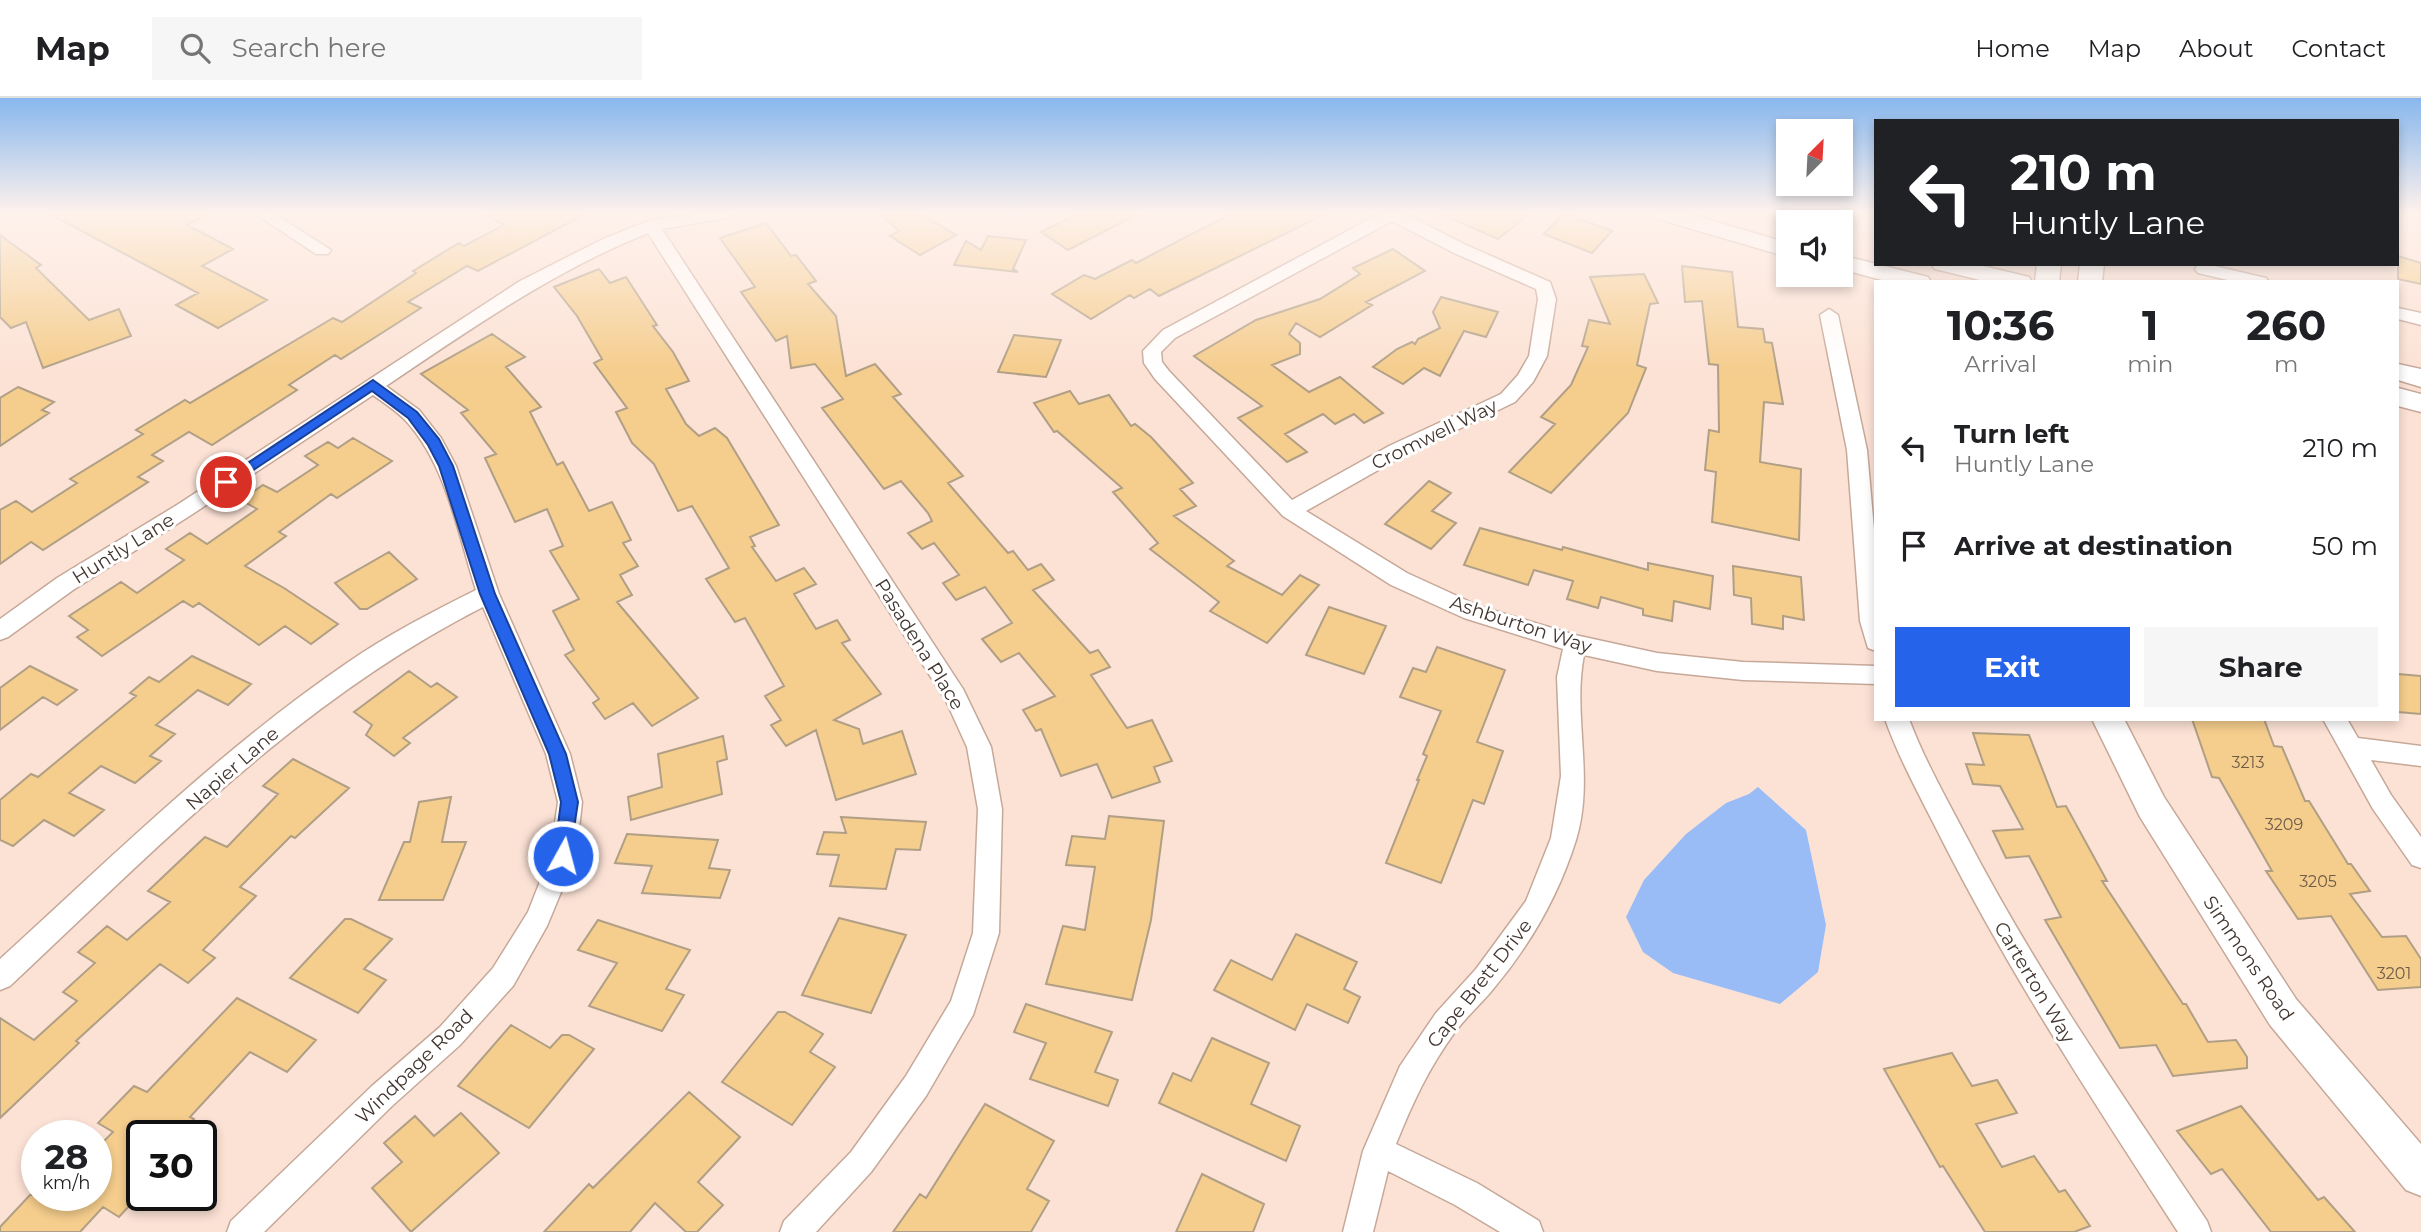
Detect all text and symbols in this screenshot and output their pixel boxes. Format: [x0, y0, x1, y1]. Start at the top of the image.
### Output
search box [152, 17, 642, 80]
text: Map [35, 28, 110, 68]
icon: search [176, 29, 214, 67]
text: Search here [232, 32, 386, 64]
text: Home [1975, 34, 2050, 63]
text: Map [2088, 34, 2141, 63]
text: About [2179, 34, 2253, 63]
text: Contact [2291, 34, 2386, 63]
north arrow [1776, 119, 1853, 196]
map controls [1776, 119, 1853, 287]
text: 210 m [2010, 143, 2157, 202]
icon: left [1895, 147, 1986, 238]
text: Huntly Lane [2010, 203, 2205, 242]
button: sound [1776, 210, 1853, 287]
text: 10:36 [1947, 299, 2054, 351]
text: 1 [2142, 299, 2159, 351]
text: 260 [2246, 299, 2326, 351]
text: Arrival [1964, 350, 2037, 378]
text: min [2127, 350, 2173, 378]
text: m [2274, 350, 2298, 378]
street label: Cromwell Way [1368, 394, 1501, 475]
text: Turn left [1954, 418, 2070, 450]
icon: left [1895, 429, 1933, 467]
text: 210 m [2302, 432, 2378, 464]
text: Huntly Lane [1954, 450, 2094, 478]
pin [196, 452, 256, 512]
icon: arrive [207, 463, 245, 501]
street label: Huntly Lane [68, 508, 178, 589]
icon: arrive [1895, 527, 1933, 565]
text: Arrive at destination [1954, 530, 2233, 562]
text: 50 m [2312, 530, 2378, 562]
street label: Pasadena Place [870, 574, 969, 714]
street label: Ashburton Way [1447, 591, 1595, 658]
button: Exit [1895, 627, 2130, 707]
button: Share [2144, 627, 2378, 707]
street label: Napier Lane [181, 722, 283, 815]
house number: 3213 [2232, 753, 2264, 772]
house number: 3209 [2265, 815, 2303, 834]
position arrow [526, 819, 600, 893]
house number: 3205 [2299, 872, 2337, 891]
street label: Simmons Road [2198, 891, 2299, 1025]
street label: Cape Brett Drive [1422, 914, 1537, 1052]
street label: Carterton Way [1989, 917, 2080, 1048]
house number: 3201 [2377, 964, 2411, 983]
street label: Windpage Road [351, 1004, 478, 1128]
speed limit sign: 30 [126, 1120, 217, 1211]
text: 28 [45, 1135, 88, 1178]
text: km/h [42, 1172, 91, 1194]

